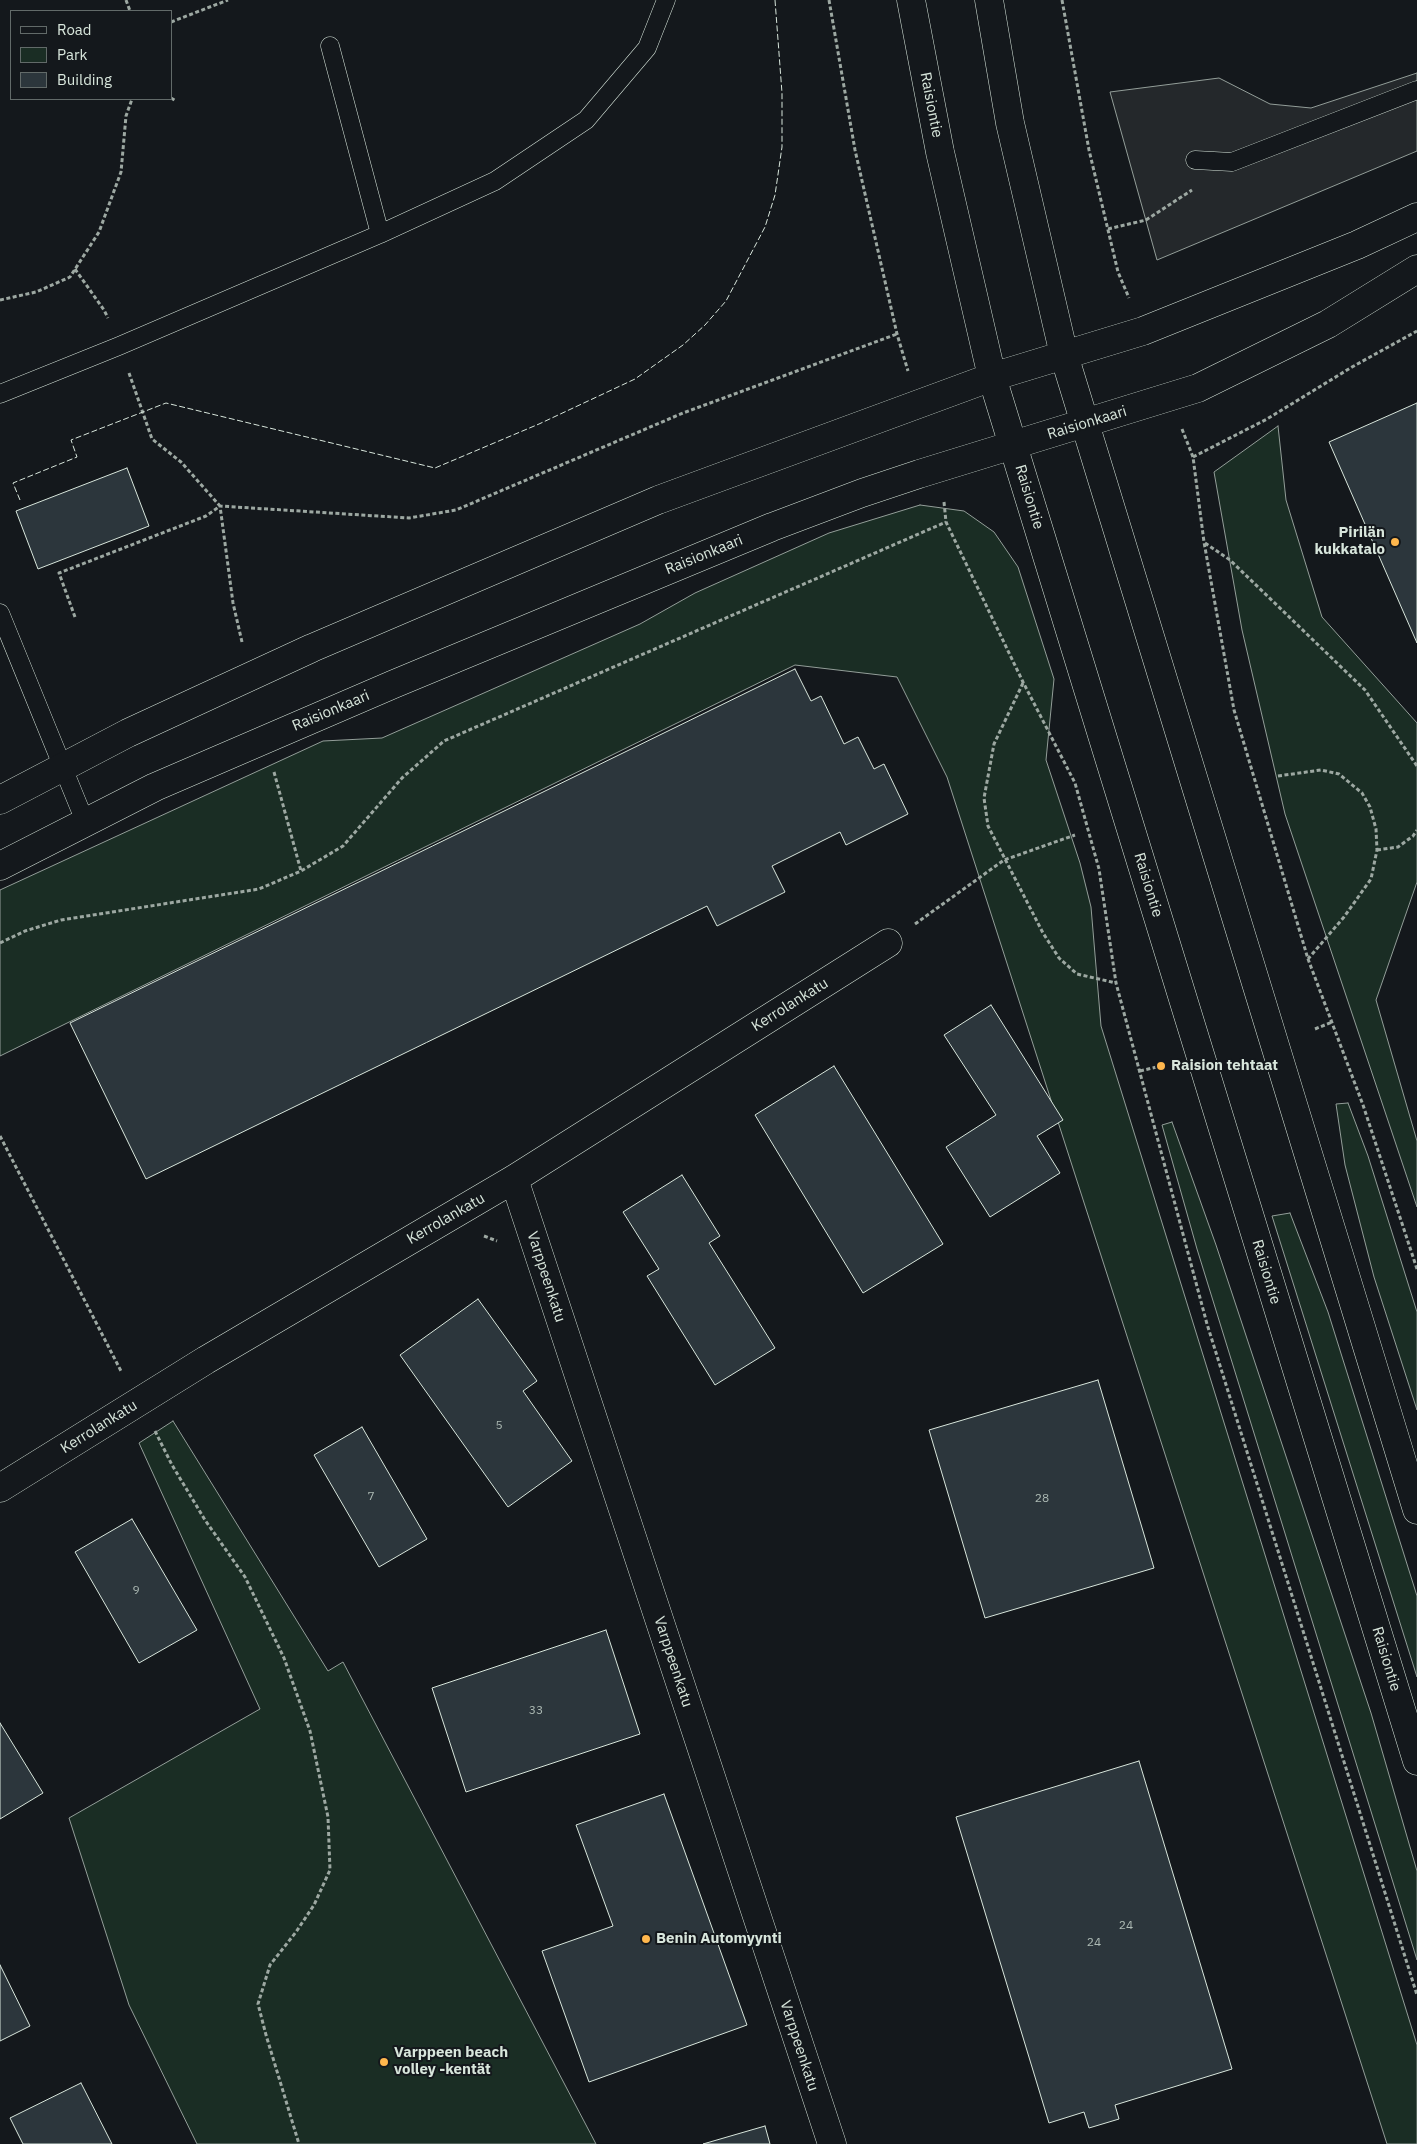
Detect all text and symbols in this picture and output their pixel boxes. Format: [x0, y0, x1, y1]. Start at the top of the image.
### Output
legend [10, 10, 172, 100]
text: Road [57, 20, 92, 39]
text: Park [57, 45, 87, 64]
text: Building [57, 70, 112, 89]
street label: Raisiontie [916, 71, 946, 139]
street label: Raisionkaari [1045, 402, 1129, 444]
street label: Raisiontie [1011, 463, 1047, 531]
place label: Pirilän kukkatalo [1315, 524, 1385, 559]
street label: Raisionkaari [662, 531, 746, 579]
marker: Pirilän kukkatalo [1389, 536, 1401, 548]
street label: Raisionkaari [290, 687, 372, 735]
street label: Raisiontie [1130, 851, 1166, 919]
street label: Kerrolankatu [748, 974, 832, 1036]
place label: Raision tehtaat [1171, 1057, 1278, 1075]
marker: Raision tehtaat [1155, 1060, 1167, 1072]
street label: Kerrolankatu [404, 1189, 488, 1249]
street label: Varppeenkatu [523, 1229, 569, 1325]
street label: Raisiontie [1248, 1238, 1284, 1306]
street label: Kerrolankatu [57, 1396, 141, 1458]
house number: 5 [495, 1419, 503, 1433]
house number: 7 [367, 1490, 375, 1504]
house number: 28 [1035, 1492, 1049, 1506]
house number: 9 [132, 1584, 140, 1598]
street label: Varppeenkatu [650, 1614, 696, 1710]
street label: Raisiontie [1368, 1625, 1404, 1693]
house number: 33 [529, 1704, 543, 1718]
house number: 24 [1119, 1919, 1133, 1933]
place label: Benin Automyynti [656, 1930, 782, 1948]
marker: Benin Automyynti [640, 1933, 652, 1945]
house number: 24 [1087, 1936, 1101, 1950]
street label: Varppeenkatu [776, 1998, 822, 2094]
place label: Varppeen beach volley -kentät [394, 2044, 508, 2079]
marker: Varppeen beach volley -kentät [378, 2056, 390, 2068]

